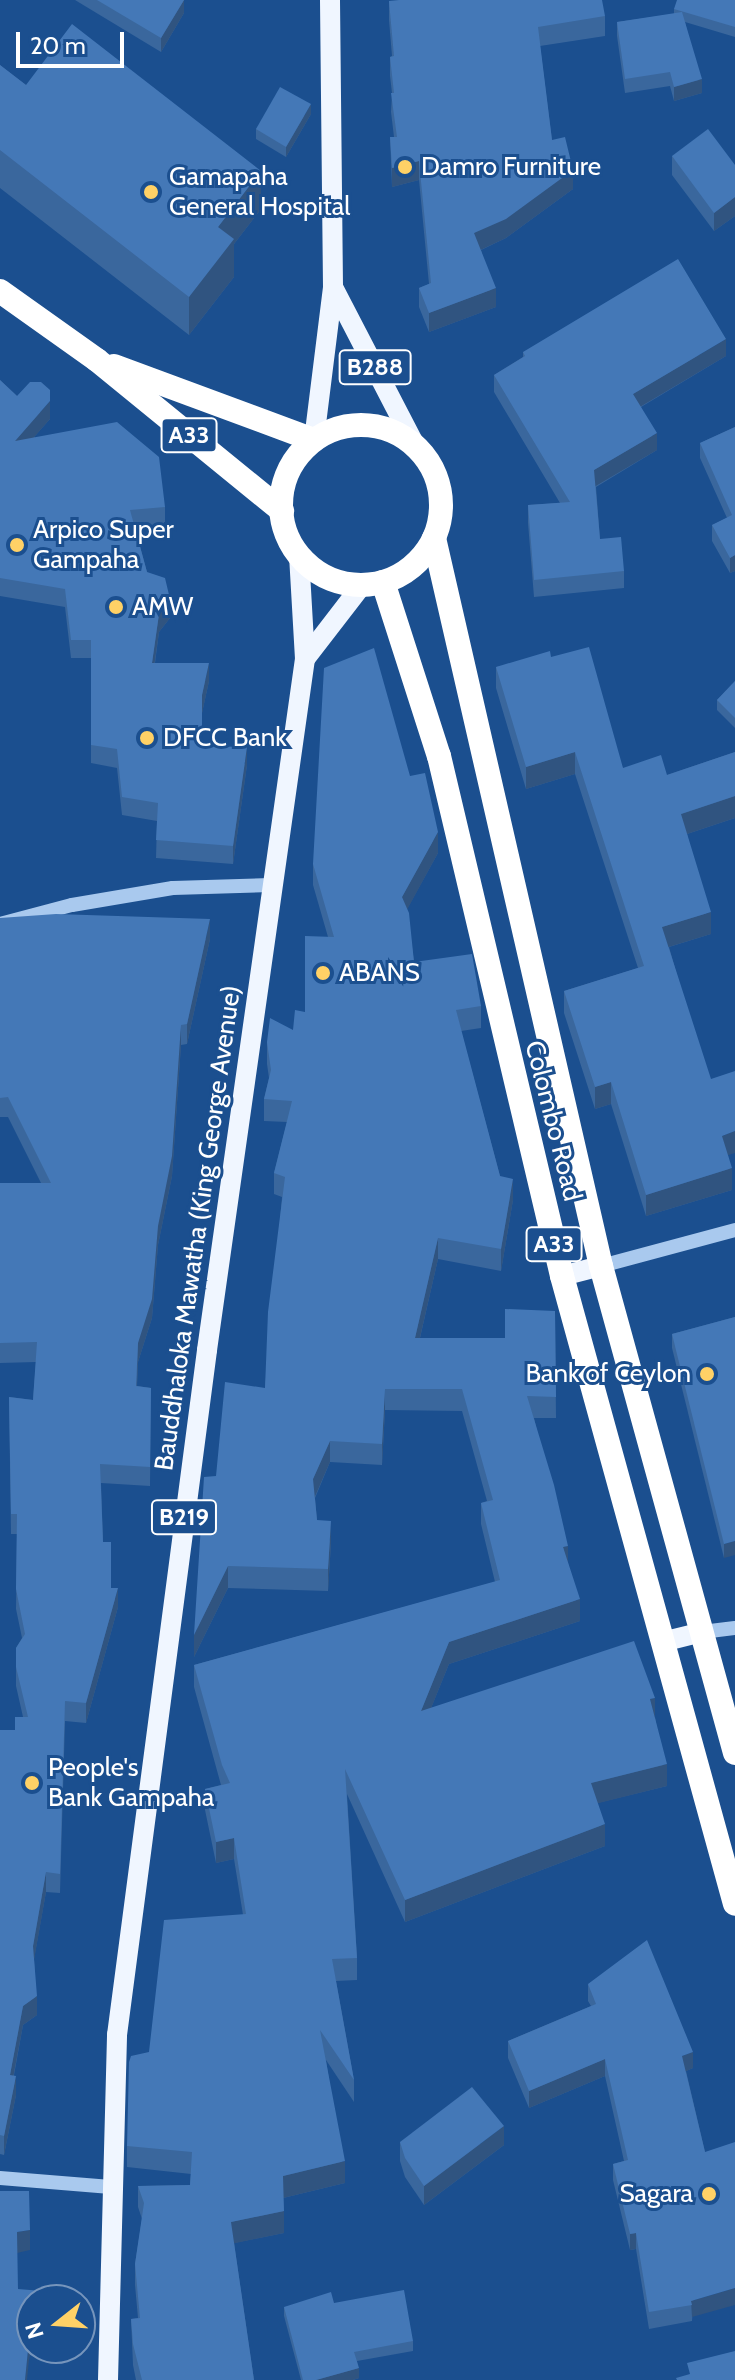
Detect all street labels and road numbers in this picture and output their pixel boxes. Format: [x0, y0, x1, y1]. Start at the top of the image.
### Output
road number: B288 [337, 347, 413, 387]
road number: A33 [159, 415, 219, 455]
street label: Bauddhaloka Mawatha (King George Avenue) [148, 983, 248, 1473]
street label: Colombo Road [518, 1038, 588, 1204]
road number: A33 [524, 1224, 584, 1264]
road number: B219 [150, 1497, 218, 1537]

